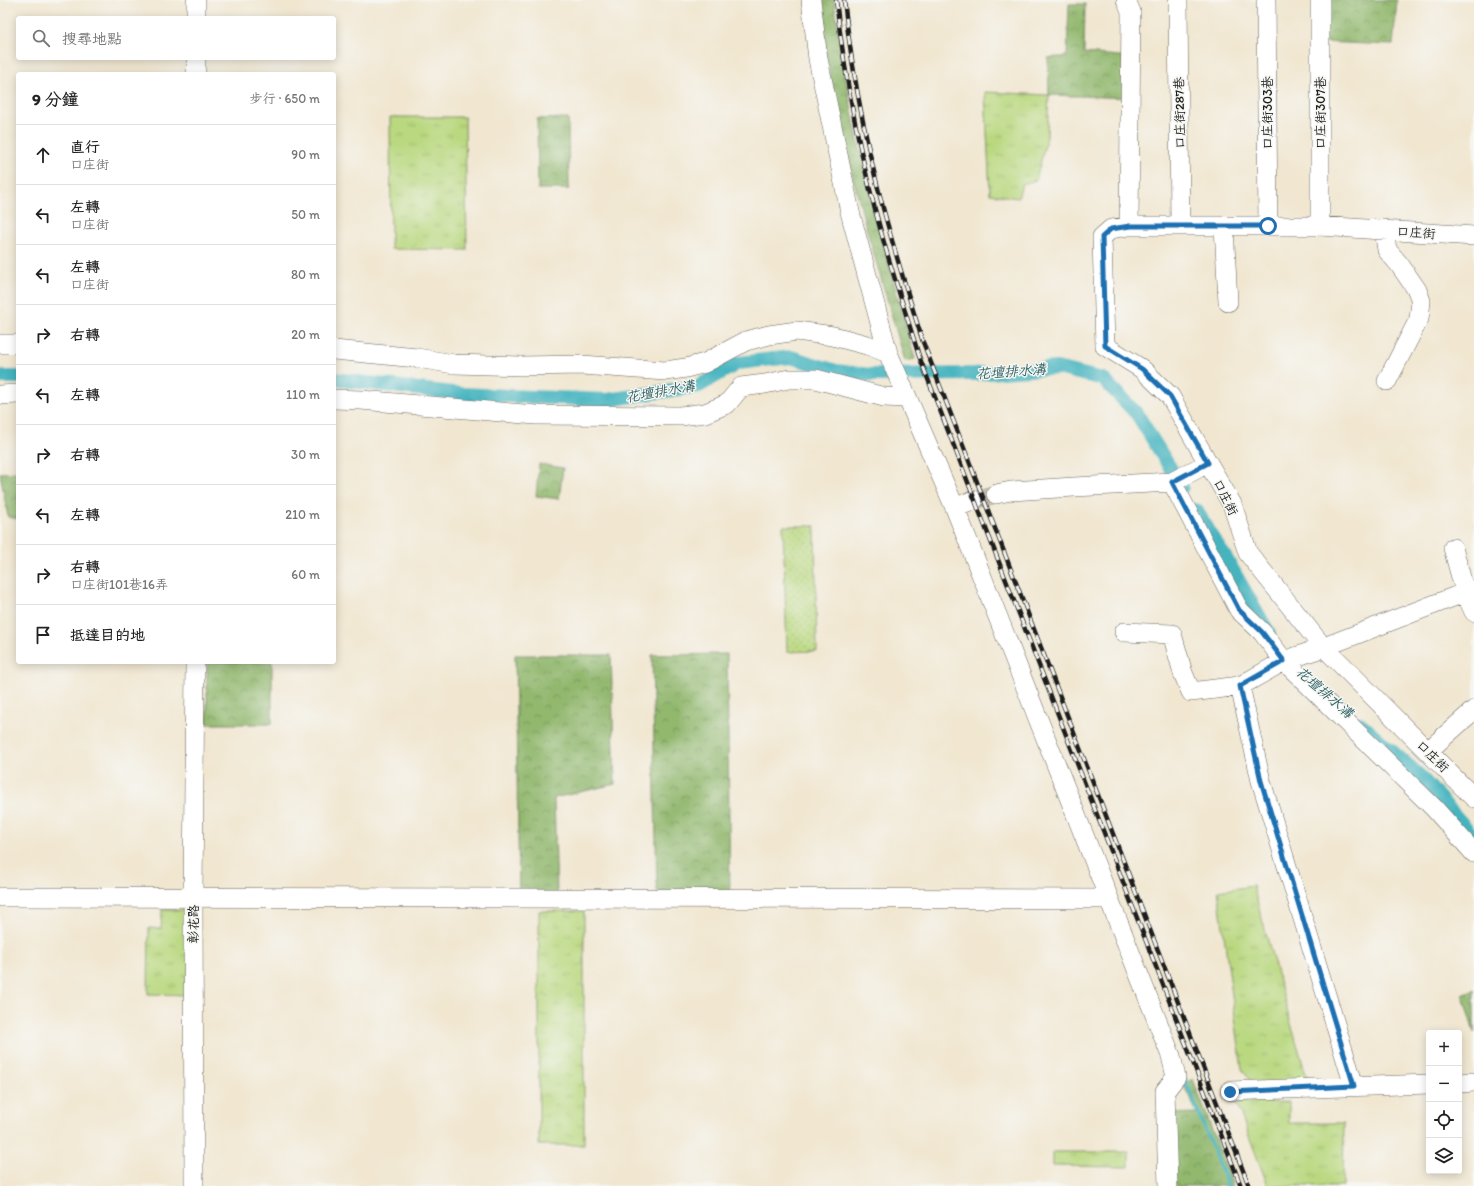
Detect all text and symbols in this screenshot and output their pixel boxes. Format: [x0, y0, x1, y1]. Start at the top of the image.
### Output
search box [16, 16, 336, 60]
icon: search [30, 27, 52, 49]
text: 搜尋地點 [62, 30, 122, 48]
street label: 口庄街303巷 [1260, 76, 1275, 150]
street label: 口庄街307巷 [1313, 76, 1328, 150]
street label: 口庄街287巷 [1171, 77, 1188, 149]
text: 9 分鐘 [32, 89, 79, 109]
text: 步行 · 650 m [249, 91, 320, 106]
text: 直行 [70, 138, 100, 156]
icon: ahead [32, 144, 54, 166]
text: 90 m [291, 147, 320, 162]
text: 口庄街 [70, 157, 109, 172]
text: 左轉 [70, 198, 100, 216]
icon: left [32, 204, 54, 226]
text: 50 m [291, 207, 320, 222]
text: 口庄街 [70, 217, 109, 232]
route start [1259, 217, 1277, 235]
street label: 口庄街 [1396, 224, 1436, 241]
text: 左轉 [70, 258, 100, 276]
icon: left [32, 264, 54, 286]
text: 80 m [291, 267, 320, 282]
text: 口庄街 [70, 277, 109, 292]
icon: right [32, 324, 54, 346]
text: 右轉 [70, 326, 100, 344]
text: 20 m [291, 327, 320, 342]
water label: 花壇排水溝 [976, 361, 1048, 382]
water label: 花壇排水溝 [624, 377, 697, 406]
icon: left [32, 384, 54, 406]
text: 左轉 [70, 386, 100, 404]
text: 110 m [286, 387, 320, 402]
icon: right [32, 444, 54, 466]
text: 右轉 [70, 446, 100, 464]
text: 30 m [291, 447, 320, 462]
street label: 口庄街 [1210, 476, 1241, 518]
icon: left [32, 504, 54, 526]
text: 左轉 [70, 506, 100, 524]
text: 210 m [285, 507, 320, 522]
text: 右轉 [70, 558, 100, 576]
icon: right [32, 564, 54, 586]
text: 60 m [291, 567, 320, 582]
text: 口庄街101巷16弄 [70, 577, 168, 592]
icon: arrive [32, 624, 54, 646]
text: 抵達目的地 [70, 626, 145, 644]
water label: 花壇排水溝 [1293, 663, 1357, 722]
street label: 口庄街 [1413, 737, 1452, 775]
street label: 彰花路 [186, 904, 201, 944]
map controls [1426, 1030, 1462, 1174]
button: + [1426, 1030, 1462, 1066]
button: − [1426, 1066, 1462, 1102]
route end [1221, 1083, 1239, 1101]
button: locate [1426, 1102, 1462, 1138]
button: layers [1426, 1138, 1462, 1174]

